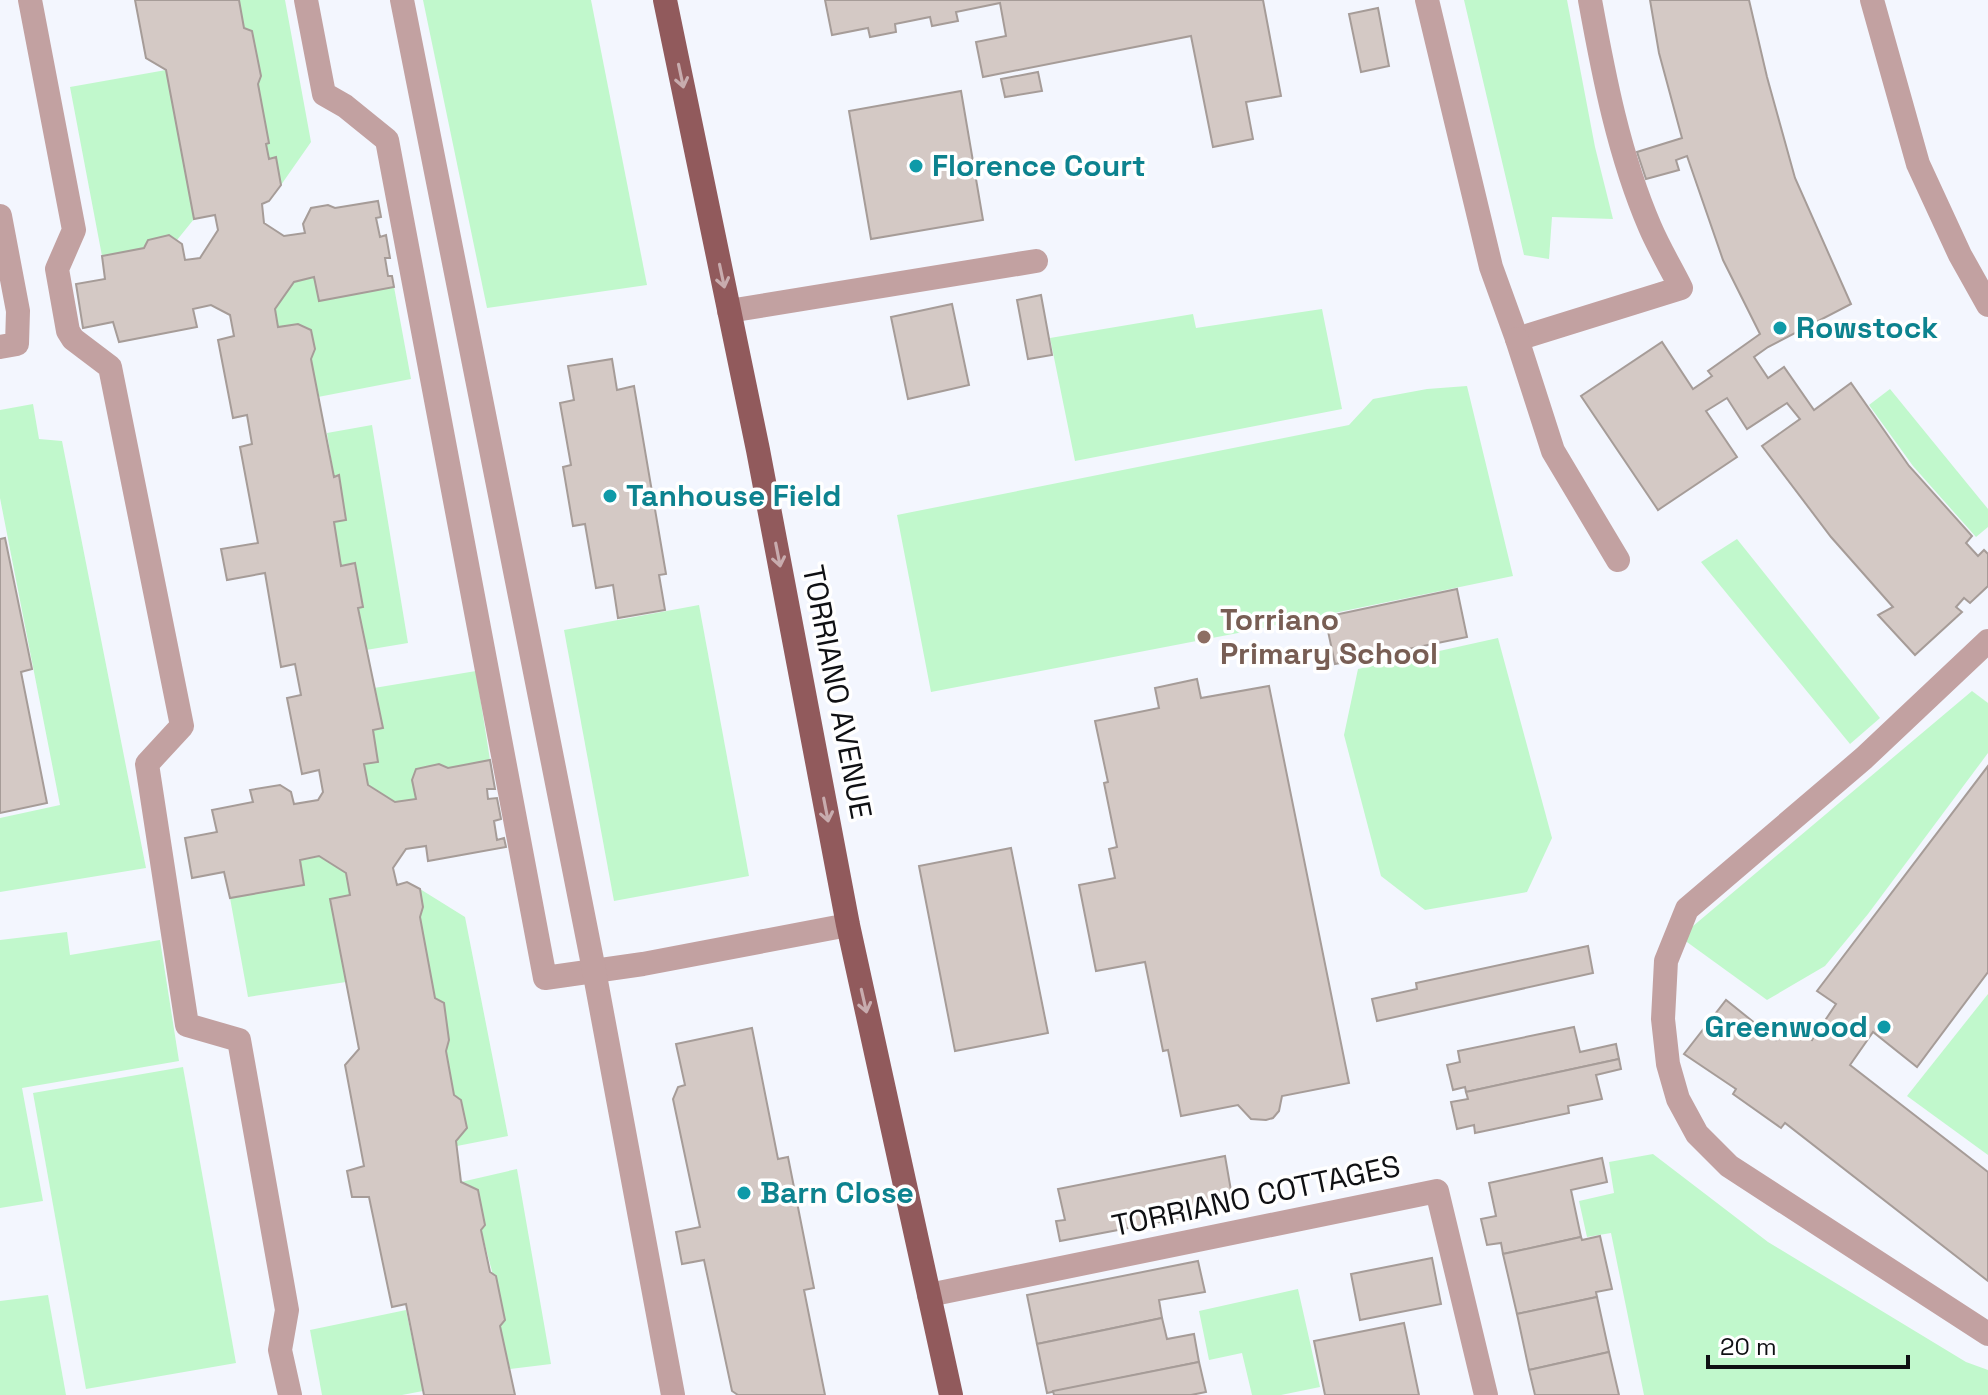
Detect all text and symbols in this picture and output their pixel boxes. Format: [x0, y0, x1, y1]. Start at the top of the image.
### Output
one-way arrow [674, 63, 689, 89]
place label: Florence Court [932, 146, 1146, 185]
marker: Florence Court [907, 157, 925, 175]
one-way arrow [715, 263, 730, 288]
place label: Rowstock [1796, 308, 1938, 347]
marker: Rowstock [1771, 319, 1789, 337]
place label: Tanhouse Field [626, 476, 841, 515]
marker: Tanhouse Field [601, 487, 619, 505]
one-way arrow [771, 541, 786, 567]
street label: TORRIANO AVENUE [794, 562, 881, 822]
place label: Torriano Primary School [1220, 600, 1438, 673]
marker: Torriano Primary School [1195, 628, 1213, 646]
one-way arrow [820, 797, 835, 822]
one-way arrow [858, 988, 873, 1014]
place label: Greenwood [1704, 1007, 1868, 1046]
marker: Greenwood [1875, 1018, 1893, 1036]
street label: TORRIANO COTTAGES [1108, 1146, 1404, 1245]
place label: Barn Close [760, 1173, 914, 1212]
marker: Barn Close [735, 1184, 753, 1202]
scale bar [1708, 1319, 1908, 1369]
text: 20 m [1720, 1331, 1777, 1362]

